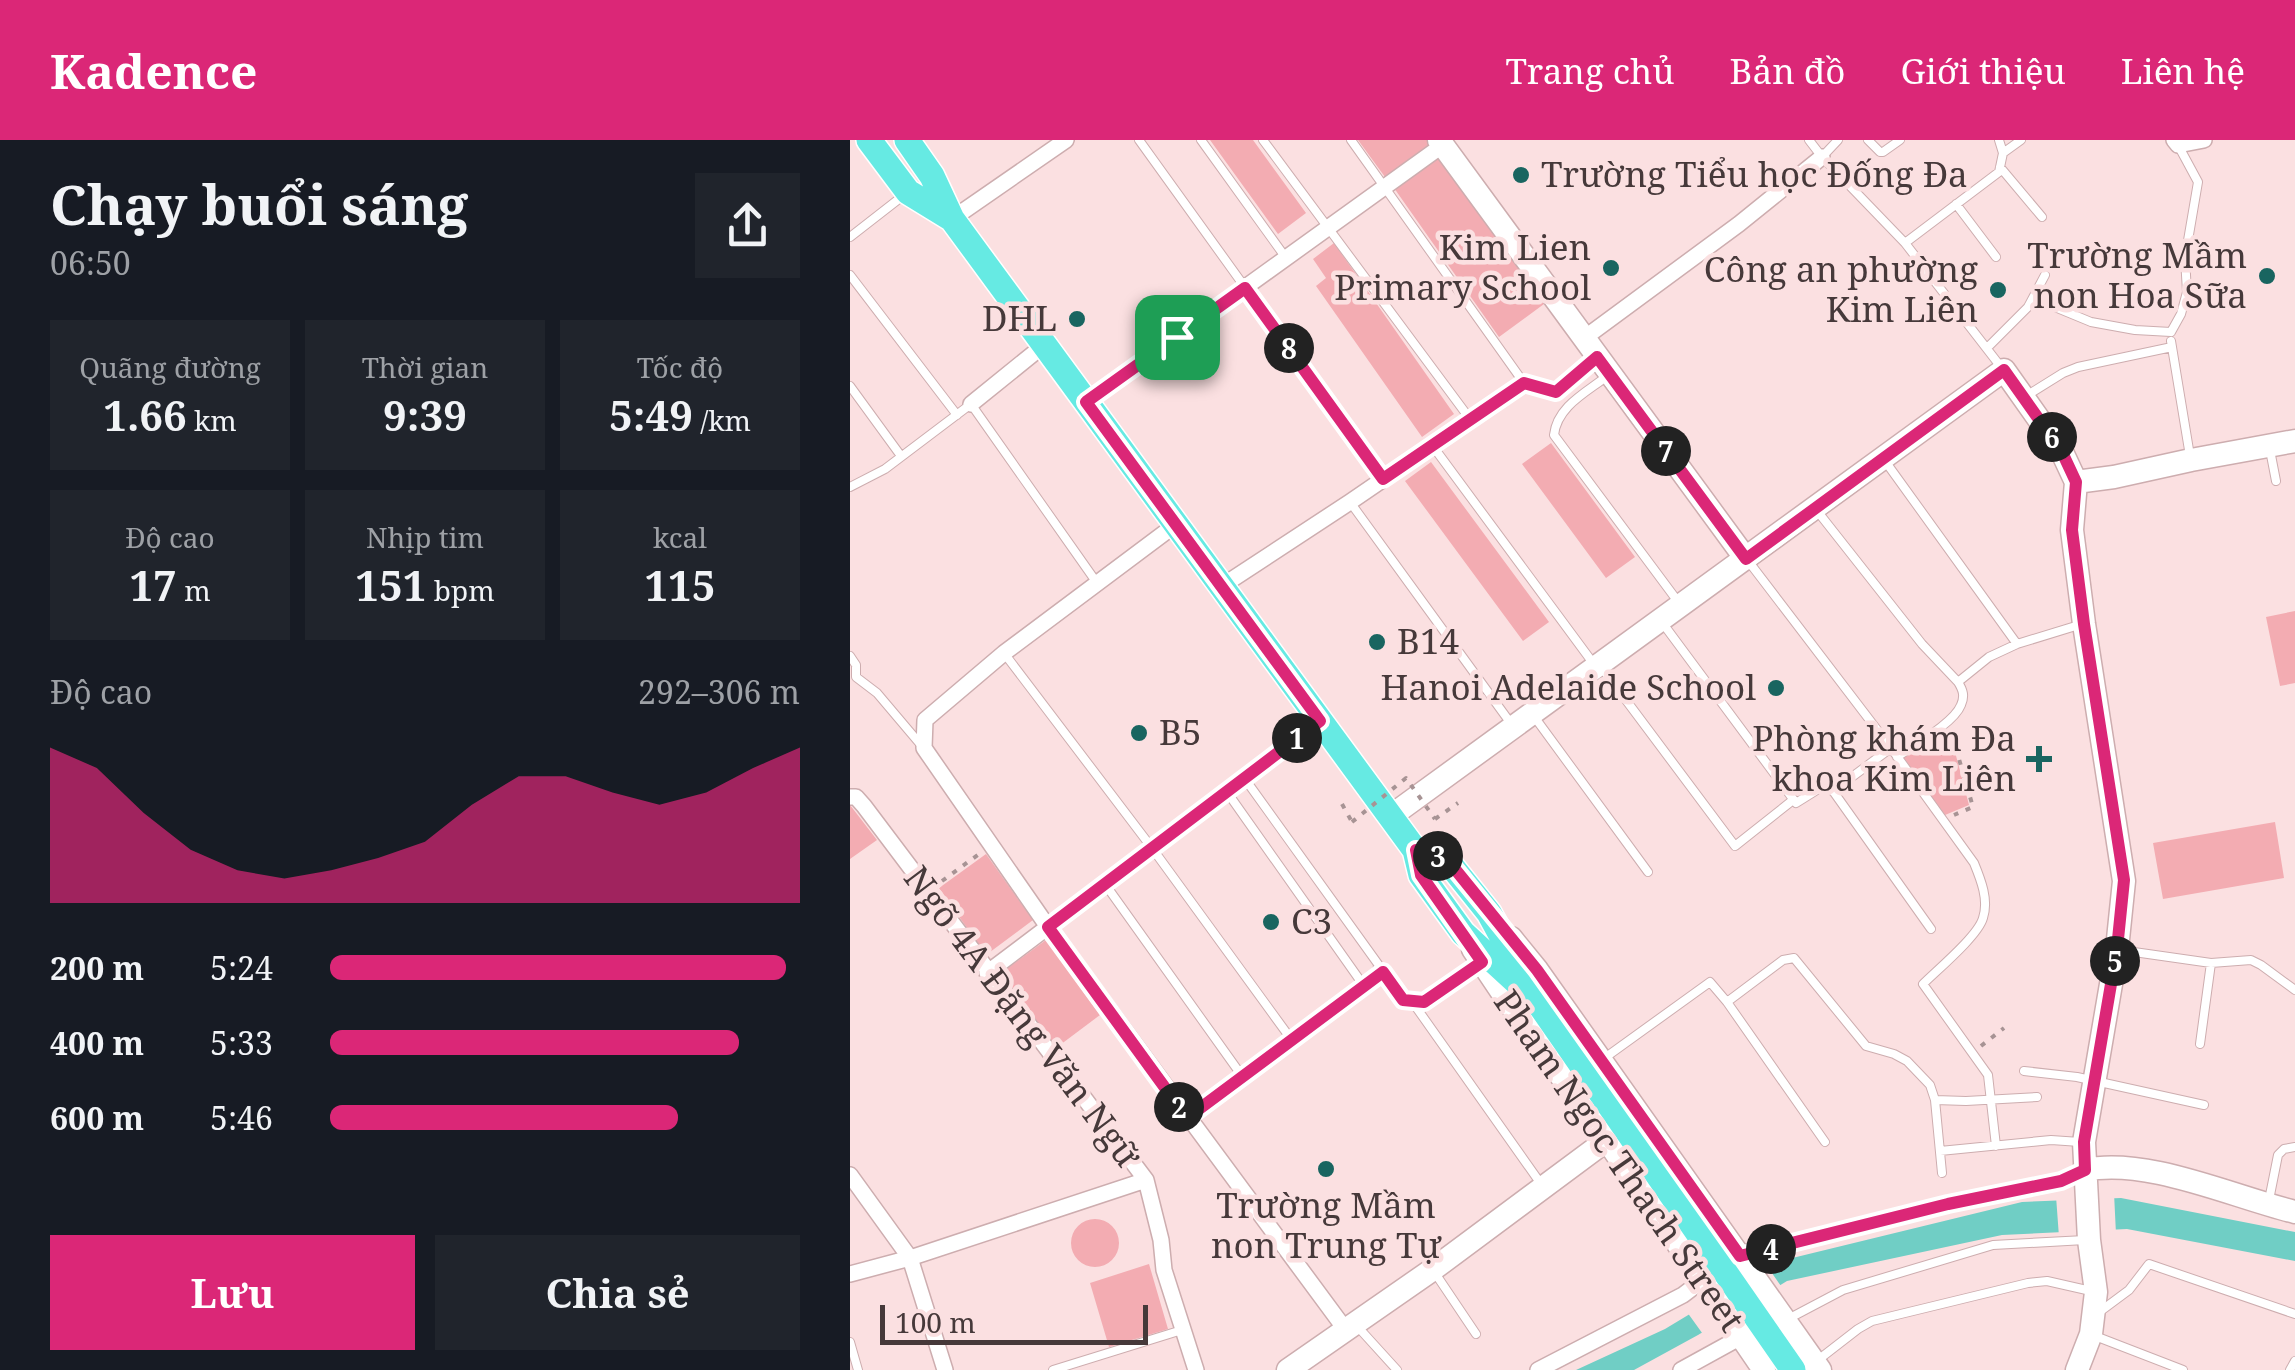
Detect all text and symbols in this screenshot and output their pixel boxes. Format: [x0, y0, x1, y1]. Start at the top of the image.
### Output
text: Kadence [50, 38, 257, 103]
text: Trang chủ [1505, 47, 1675, 94]
text: Bản đồ [1730, 47, 1846, 94]
text: Giới thiệu [1901, 47, 2066, 94]
text: Liên hệ [2121, 47, 2245, 94]
place label: Trường Tiểu học Đống Đa [1541, 150, 1968, 197]
marker: Trường Tiểu học Đống Đa [1510, 164, 1532, 186]
text: Chạy buổi sáng [50, 166, 468, 241]
button: share [695, 173, 800, 278]
place label: Kim Lien Primary School [1334, 223, 1591, 310]
place label: Trường Mầm non Hoa Sữa [2027, 231, 2247, 318]
text: 06:50 [50, 241, 131, 284]
place label: Công an phường Kim Liên [1704, 245, 1978, 332]
marker: Kim Lien Primary School [1600, 257, 1622, 279]
marker: Trường Mầm non Hoa Sữa [2256, 265, 2278, 287]
marker: Công an phường Kim Liên [1987, 279, 2009, 301]
place label: DHL [982, 294, 1057, 341]
pin [1135, 295, 1220, 380]
marker: DHL [1066, 308, 1088, 330]
icon: arrive [1150, 310, 1205, 365]
pin: 8 [1264, 323, 1314, 373]
text: 8 [1281, 329, 1297, 367]
text: Quãng đường [79, 348, 261, 386]
text: Thời gian [362, 348, 488, 386]
text: Tốc độ [637, 348, 723, 386]
text: 1.66 [103, 386, 187, 443]
text: 9:39 [383, 386, 467, 443]
text: 5:49 [609, 386, 693, 443]
text: km [187, 401, 237, 439]
text: /km [693, 401, 751, 439]
pin: 6 [2027, 412, 2077, 462]
text: 6 [2044, 418, 2060, 456]
pin: 7 [1641, 426, 1691, 476]
text: 7 [1658, 432, 1674, 470]
text: Độ cao [125, 518, 215, 556]
text: Nhịp tim [366, 518, 484, 556]
text: kcal [653, 518, 707, 556]
text: 17 [129, 556, 177, 613]
text: 151 [355, 556, 427, 613]
text: 115 [644, 556, 716, 613]
text: m [177, 571, 211, 609]
text: bpm [427, 571, 495, 609]
place label: B14 [1397, 617, 1459, 664]
marker: B14 [1366, 631, 1388, 653]
place label: Hanoi Adelaide School [1380, 663, 1756, 710]
text: Độ cao [50, 670, 152, 713]
text: 292–306 m [638, 670, 800, 713]
marker: Hanoi Adelaide School [1765, 677, 1787, 699]
place label: B5 [1159, 708, 1201, 755]
pin: 1 [1272, 713, 1322, 763]
place label: Phòng khám Đa khoa Kim Liên [1752, 714, 2016, 801]
text: 1 [1289, 719, 1305, 757]
marker: B5 [1128, 722, 1150, 744]
marker: Phòng khám Đa khoa Kim Liên [2026, 746, 2052, 772]
pin: 3 [1413, 831, 1463, 881]
text: 3 [1430, 837, 1446, 875]
street label: Ngõ 4A Đặng Văn Ngữ [894, 856, 1153, 1177]
place label: C3 [1291, 897, 1332, 944]
marker: C3 [1260, 911, 1282, 933]
pin: 5 [2090, 936, 2140, 986]
text: 5 [2107, 942, 2123, 980]
text: 200 m [50, 946, 144, 989]
text: 5:24 [210, 946, 273, 989]
street label: Pham Ngoc Thach Street [1484, 980, 1756, 1340]
text: 400 m [50, 1021, 144, 1064]
text: 5:33 [210, 1021, 273, 1064]
pin: 2 [1154, 1082, 1204, 1132]
text: 2 [1171, 1088, 1187, 1126]
text: 600 m [50, 1096, 144, 1139]
text: 5:46 [210, 1096, 273, 1139]
marker: Trường Mầm non Trung Tự [1315, 1158, 1337, 1180]
place label: Trường Mầm non Trung Tự [1211, 1181, 1442, 1268]
pin: 4 [1746, 1224, 1796, 1274]
text: 4 [1763, 1230, 1779, 1268]
button: Lưu [50, 1235, 415, 1350]
button: Chia sẻ [435, 1235, 800, 1350]
scale bar [880, 1300, 1148, 1344]
text: 100 m [895, 1303, 976, 1341]

